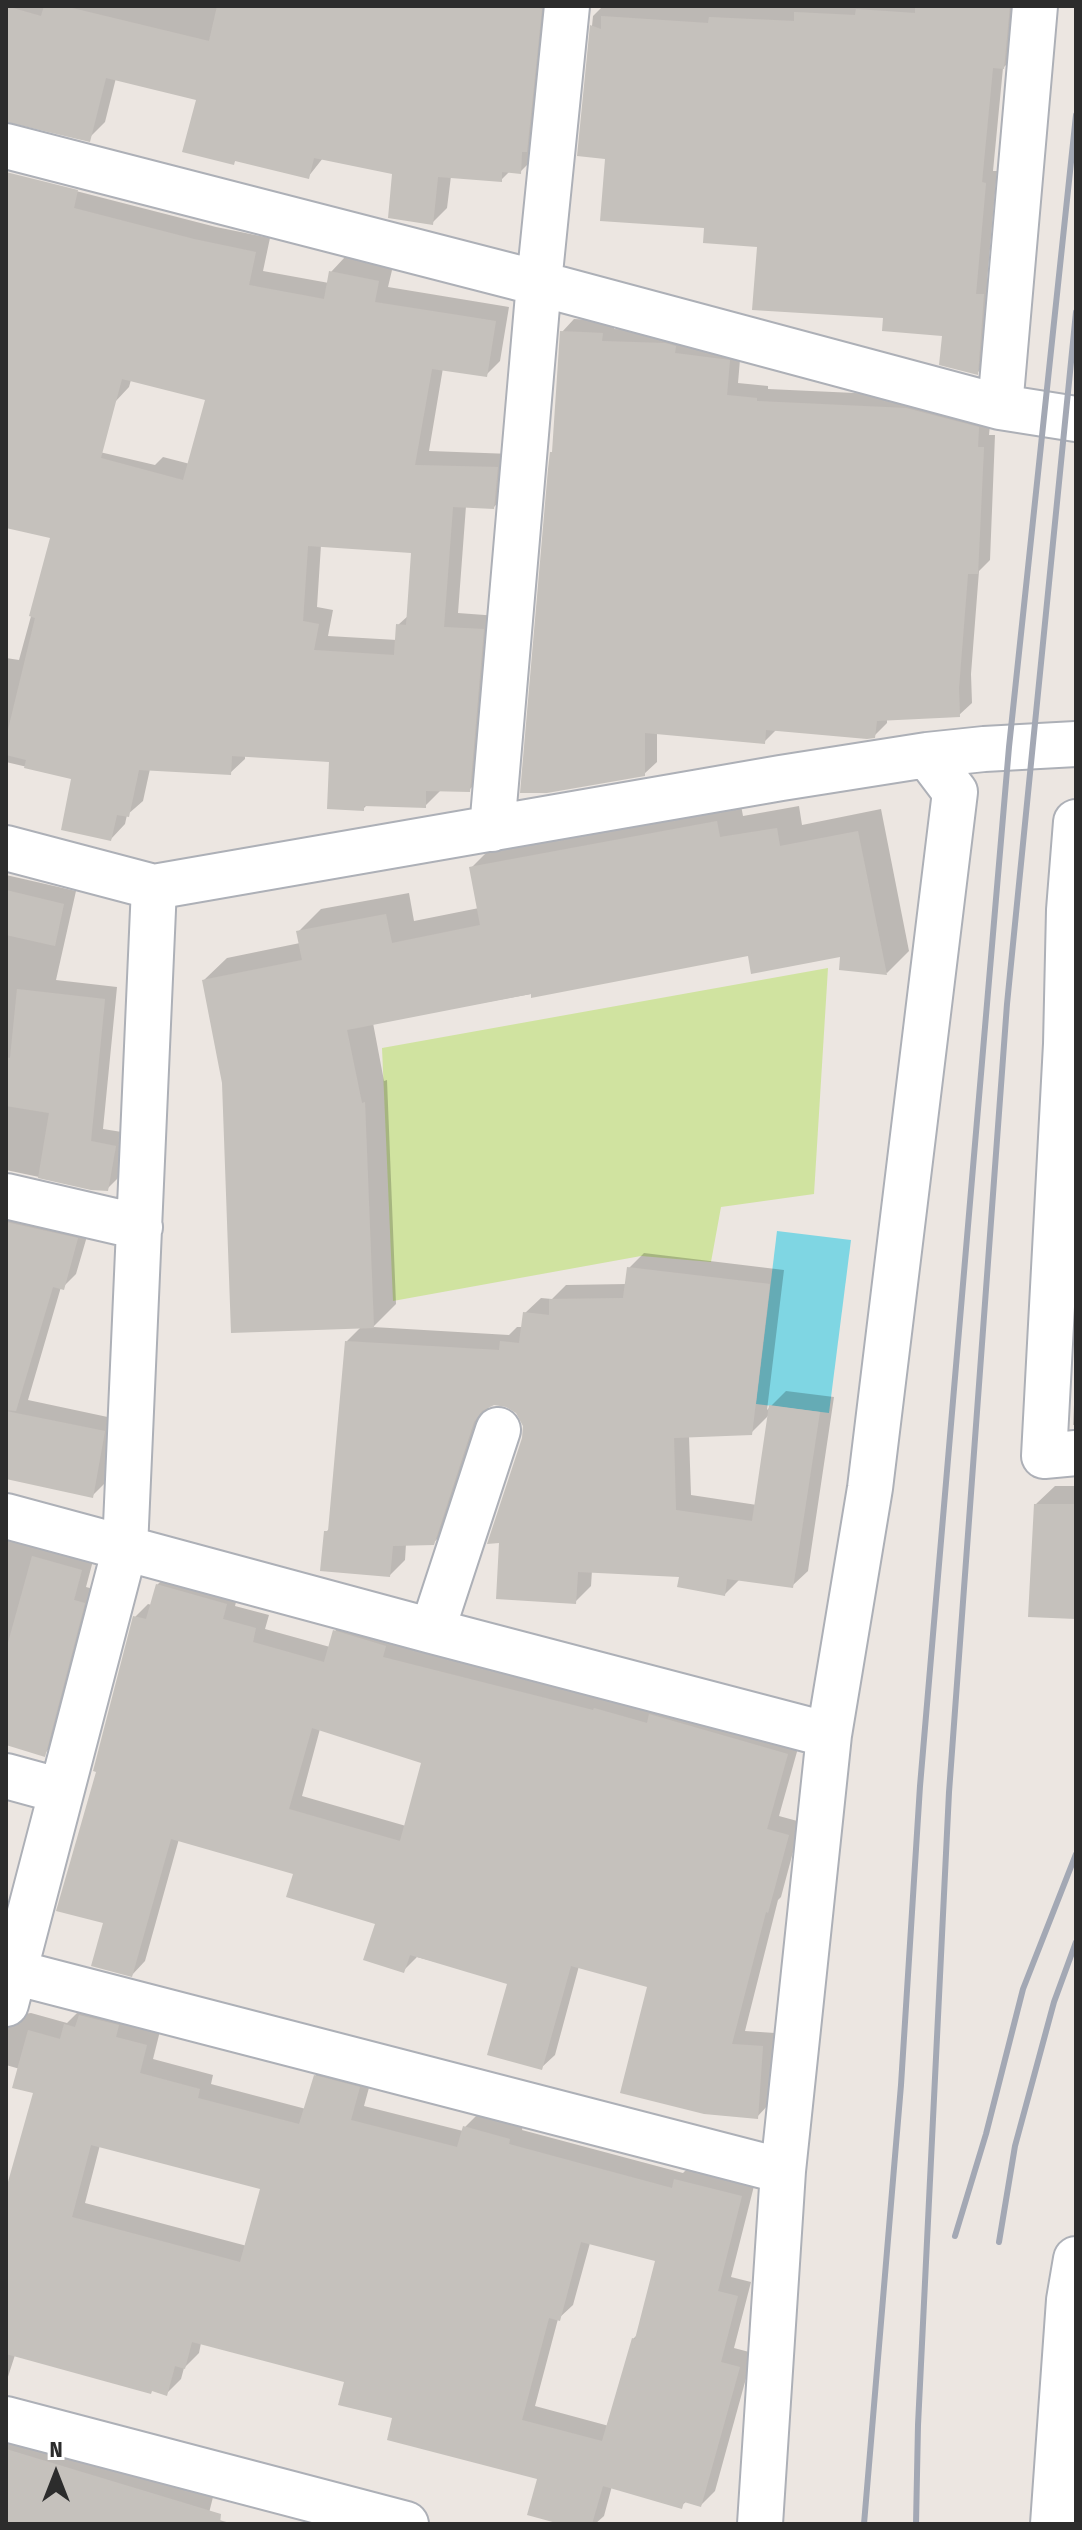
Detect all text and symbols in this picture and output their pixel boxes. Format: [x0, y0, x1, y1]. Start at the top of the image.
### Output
north arrow [16, 2434, 96, 2514]
text: N [49, 2436, 63, 2463]

